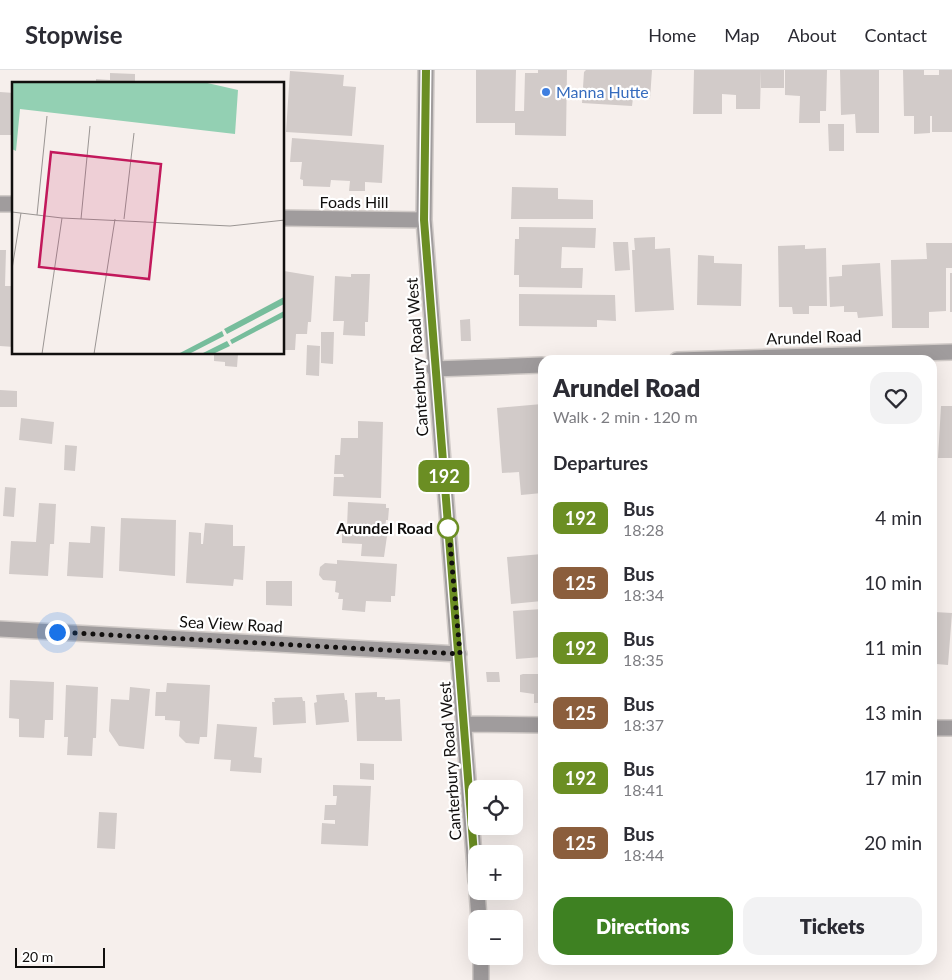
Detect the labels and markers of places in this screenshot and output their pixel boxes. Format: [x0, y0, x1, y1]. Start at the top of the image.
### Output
place label: Manna Hutte [556, 82, 649, 101]
marker: Manna Hutte [540, 86, 552, 98]
marker: Arundel Road [437, 517, 459, 539]
place label: Arundel Road [335, 518, 433, 537]

